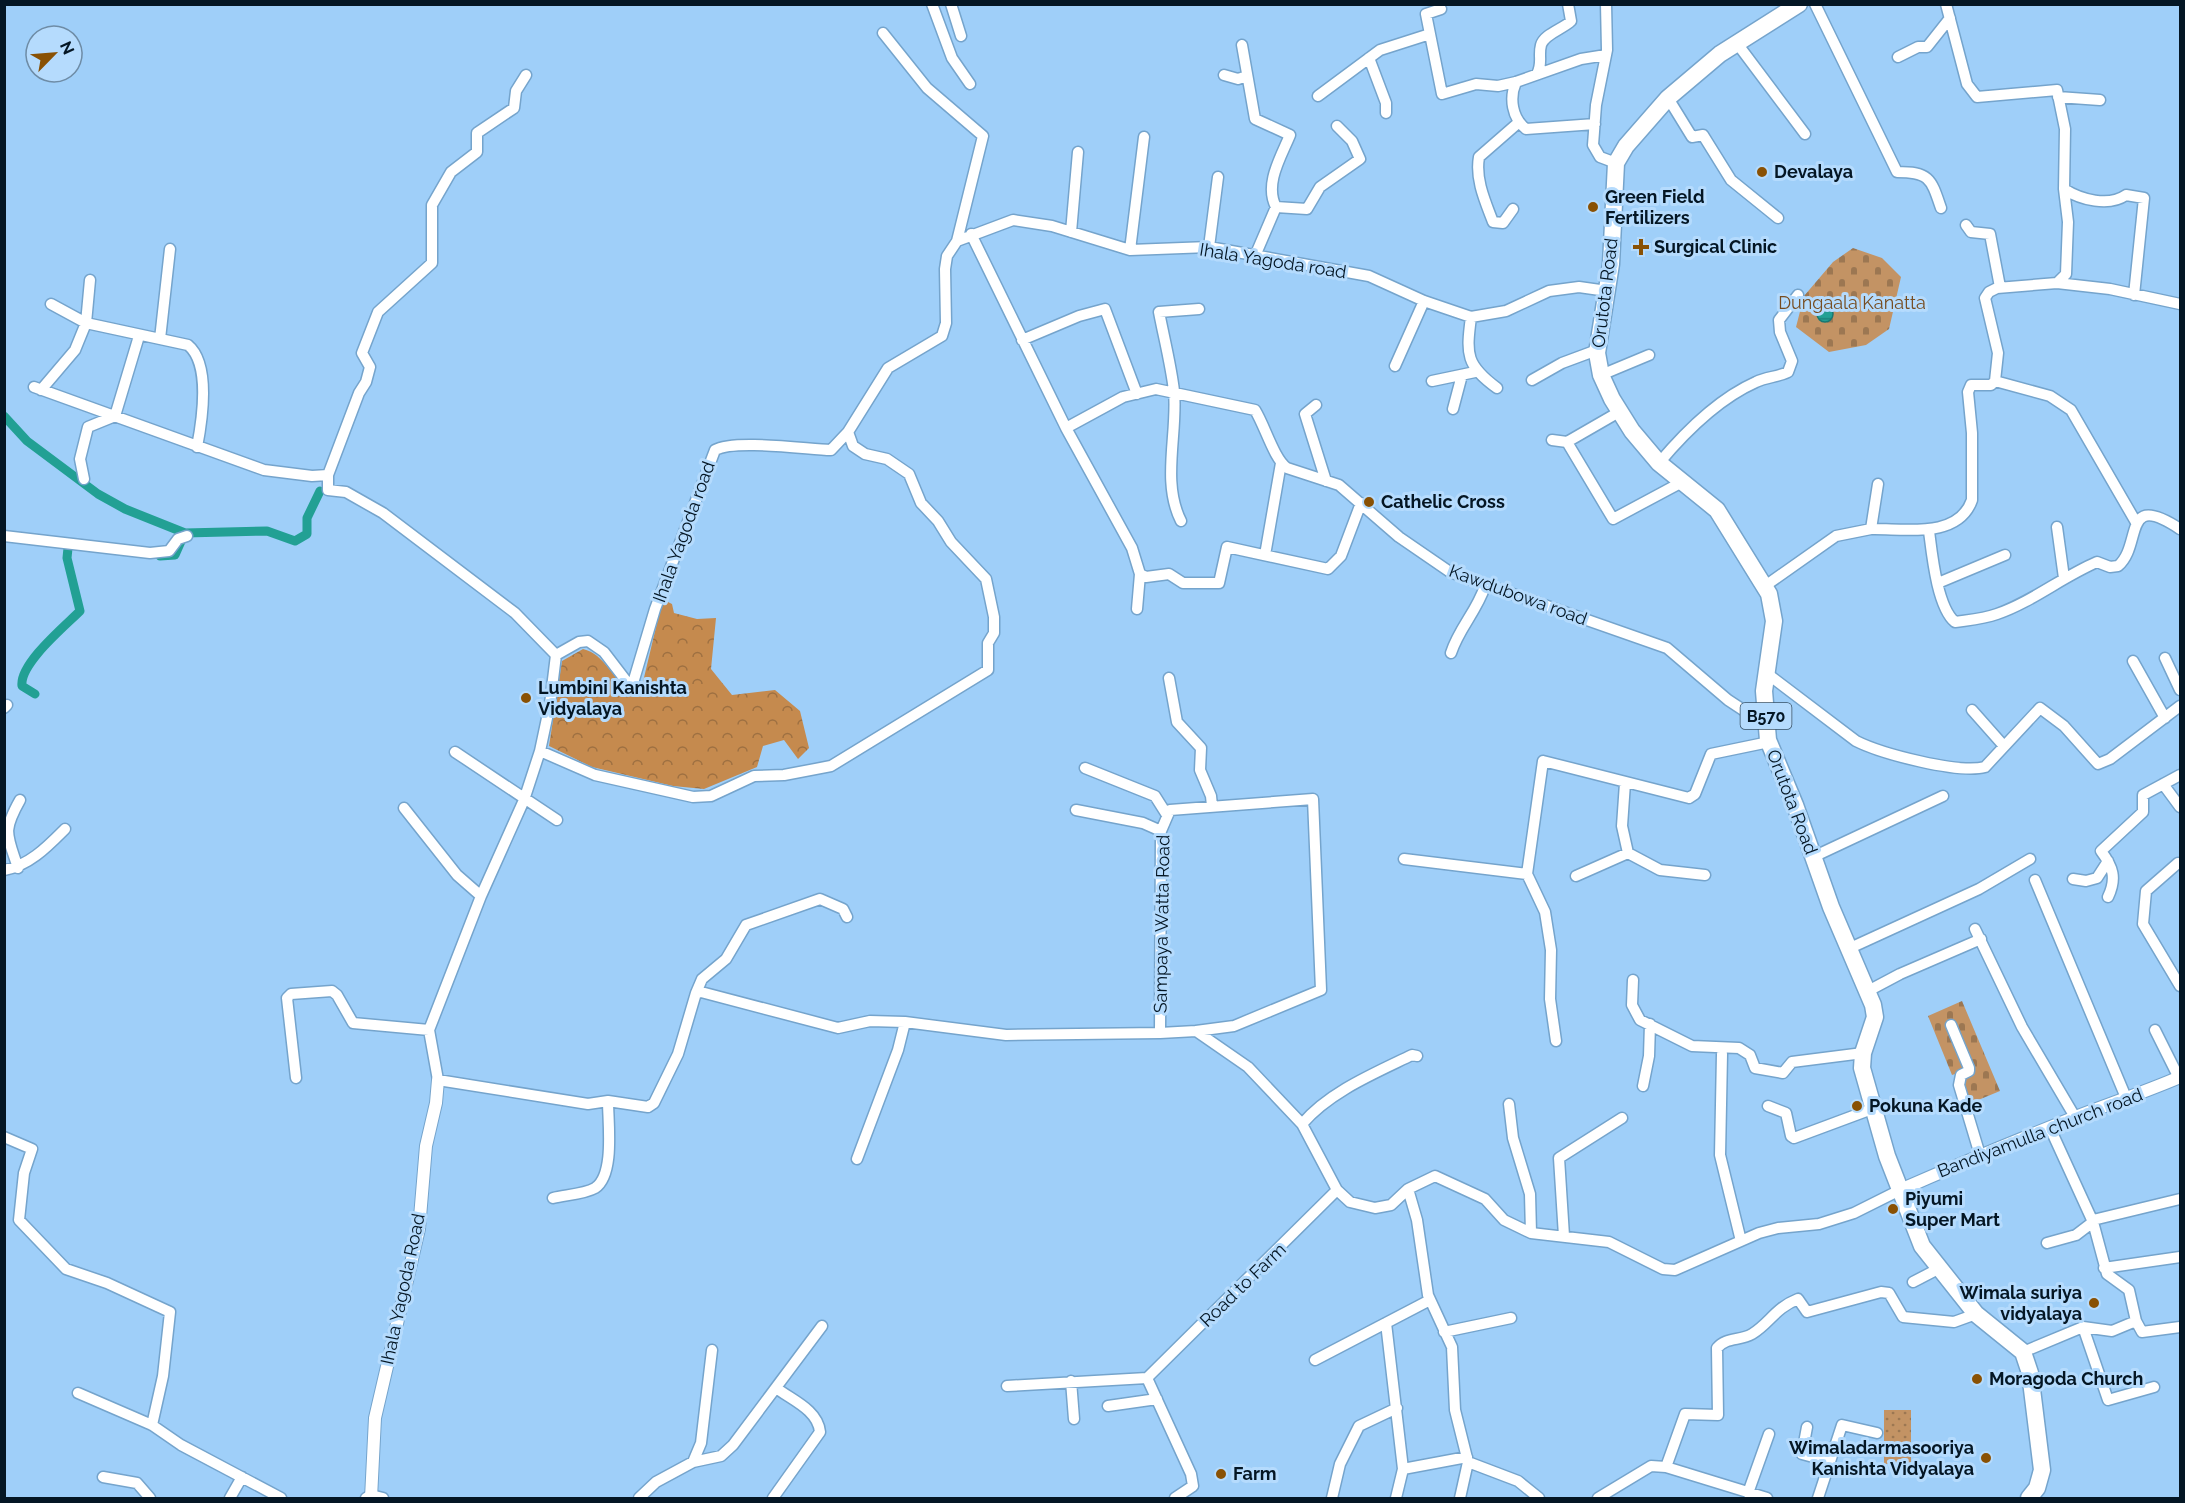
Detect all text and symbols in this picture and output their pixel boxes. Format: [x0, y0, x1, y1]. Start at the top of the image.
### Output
north arrow [24, 24, 84, 84]
text: N [56, 38, 78, 57]
place label: Devalaya [1774, 161, 1853, 182]
marker: Devalaya [1755, 165, 1769, 179]
place label: Green Field Fertilizers [1605, 186, 1705, 228]
marker: Green Field Fertilizers [1586, 200, 1600, 214]
place label: Surgical Clinic [1654, 236, 1777, 257]
street label: Orutota Road [1587, 237, 1622, 349]
marker: Surgical Clinic [1632, 238, 1650, 256]
street label: Ihala Yagoda road [1198, 239, 1348, 282]
park label: Dungaala Kanatta [1778, 292, 1926, 313]
street label: Ihala Yagoda road [648, 458, 719, 605]
place label: Cathelic Cross [1381, 491, 1505, 512]
marker: Cathelic Cross [1362, 495, 1376, 509]
street label: Kawdubowa road [1446, 560, 1590, 629]
place label: Lumbini Kanishta Vidyalaya [538, 677, 687, 719]
marker: Lumbini Kanishta Vidyalaya [519, 691, 533, 705]
road number: B570 [1740, 703, 1792, 729]
street label: Orutota Road [1763, 746, 1822, 857]
street label: Sampaya Watta Road [1149, 835, 1174, 1013]
street label: Bandiyamulla church road [1934, 1084, 2145, 1181]
place label: Pokuna Kade [1869, 1095, 1983, 1116]
marker: Pokuna Kade [1850, 1099, 1864, 1113]
place label: Piyumi Super Mart [1905, 1188, 2000, 1230]
marker: Piyumi Super Mart [1886, 1202, 1900, 1216]
street label: Ihala Yagoda Road [376, 1211, 429, 1366]
street label: Road to Farm [1195, 1239, 1290, 1331]
place label: Wimala suriya vidyalaya [1959, 1282, 2082, 1324]
marker: Wimala suriya vidyalaya [2087, 1296, 2101, 1310]
place label: Moragoda Church [1989, 1368, 2143, 1389]
marker: Moragoda Church [1970, 1372, 1984, 1386]
place label: Wimaladarmasooriya Kanishta Vidyalaya [1789, 1437, 1974, 1479]
marker: Wimaladarmasooriya Kanishta Vidyalaya [1979, 1451, 1993, 1465]
place label: Farm [1233, 1463, 1277, 1484]
marker: Farm [1214, 1467, 1228, 1481]

